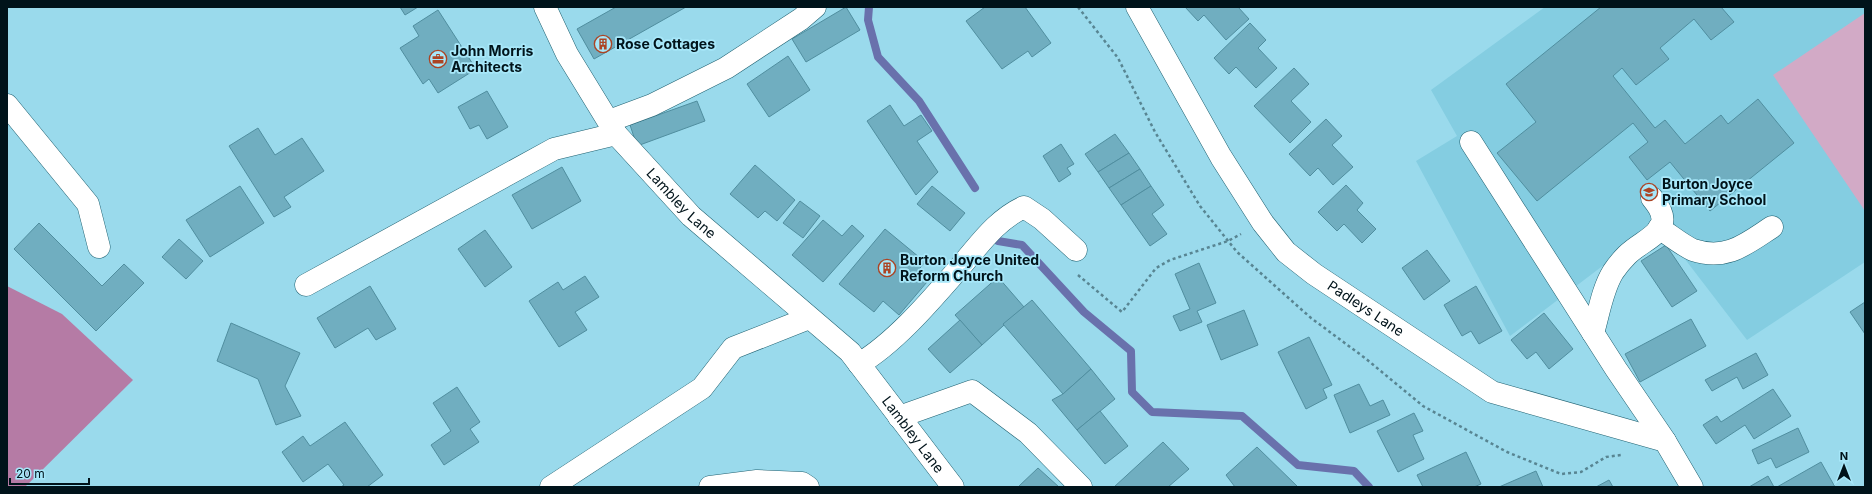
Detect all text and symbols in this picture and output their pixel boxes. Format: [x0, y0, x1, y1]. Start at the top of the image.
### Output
building icon: Rose Cottages [593, 34, 613, 54]
place label: Rose Cottages [616, 35, 715, 52]
place label: John Morris Architects [451, 42, 534, 75]
office icon: John Morris Architects [428, 49, 448, 69]
street label: Lambley Lane [643, 164, 720, 242]
place label: Burton Joyce Primary School [1662, 175, 1766, 208]
school or university icon: Burton Joyce Primary School [1639, 182, 1659, 202]
place label: Burton Joyce United Reform Church [900, 251, 1039, 284]
building icon: Burton Joyce United Reform Church [877, 258, 897, 278]
street label: Padleys Lane [1325, 277, 1408, 339]
street label: Lambley Lane [879, 393, 948, 476]
north arrow [1824, 446, 1864, 486]
text: N [1840, 449, 1848, 463]
scale bar [10, 460, 89, 486]
text: 20 m [16, 466, 45, 481]

